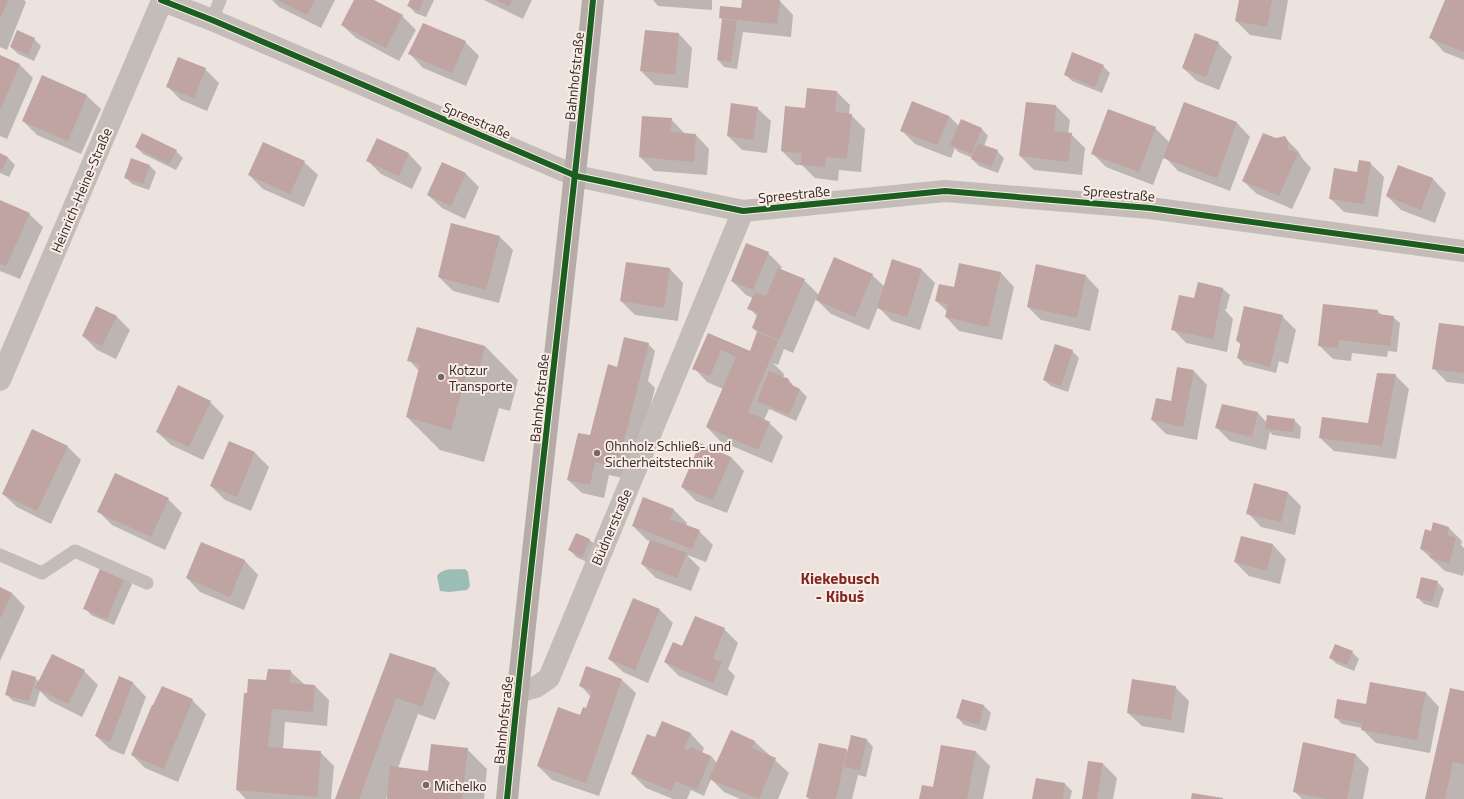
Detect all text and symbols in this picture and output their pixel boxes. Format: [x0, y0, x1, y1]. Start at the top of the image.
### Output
street label: Bahnhofstraße [559, 31, 589, 121]
street label: Spreestraße [440, 96, 514, 144]
street label: Heinrich-Heine-Straße [45, 124, 117, 256]
street label: Spreestraße [1082, 179, 1156, 207]
street label: Spreestraße [757, 180, 831, 208]
street label: Bahnhofstraße [524, 353, 554, 443]
place label: Kotzur Transporte [449, 359, 513, 396]
marker: Kotzur Transporte [436, 372, 446, 382]
place label: Ohnholz Schließ- und Sicherheitstechnik [605, 435, 731, 472]
marker: Ohnholz Schließ- und Sicherheitstechnik [592, 448, 602, 458]
street label: Büdnerstraße [585, 485, 637, 569]
district label: Kiekebusch - Kibuš [800, 566, 880, 608]
street label: Bahnhofstraße [488, 675, 518, 765]
place label: Michelko [434, 775, 487, 796]
marker: Michelko [421, 780, 431, 790]

